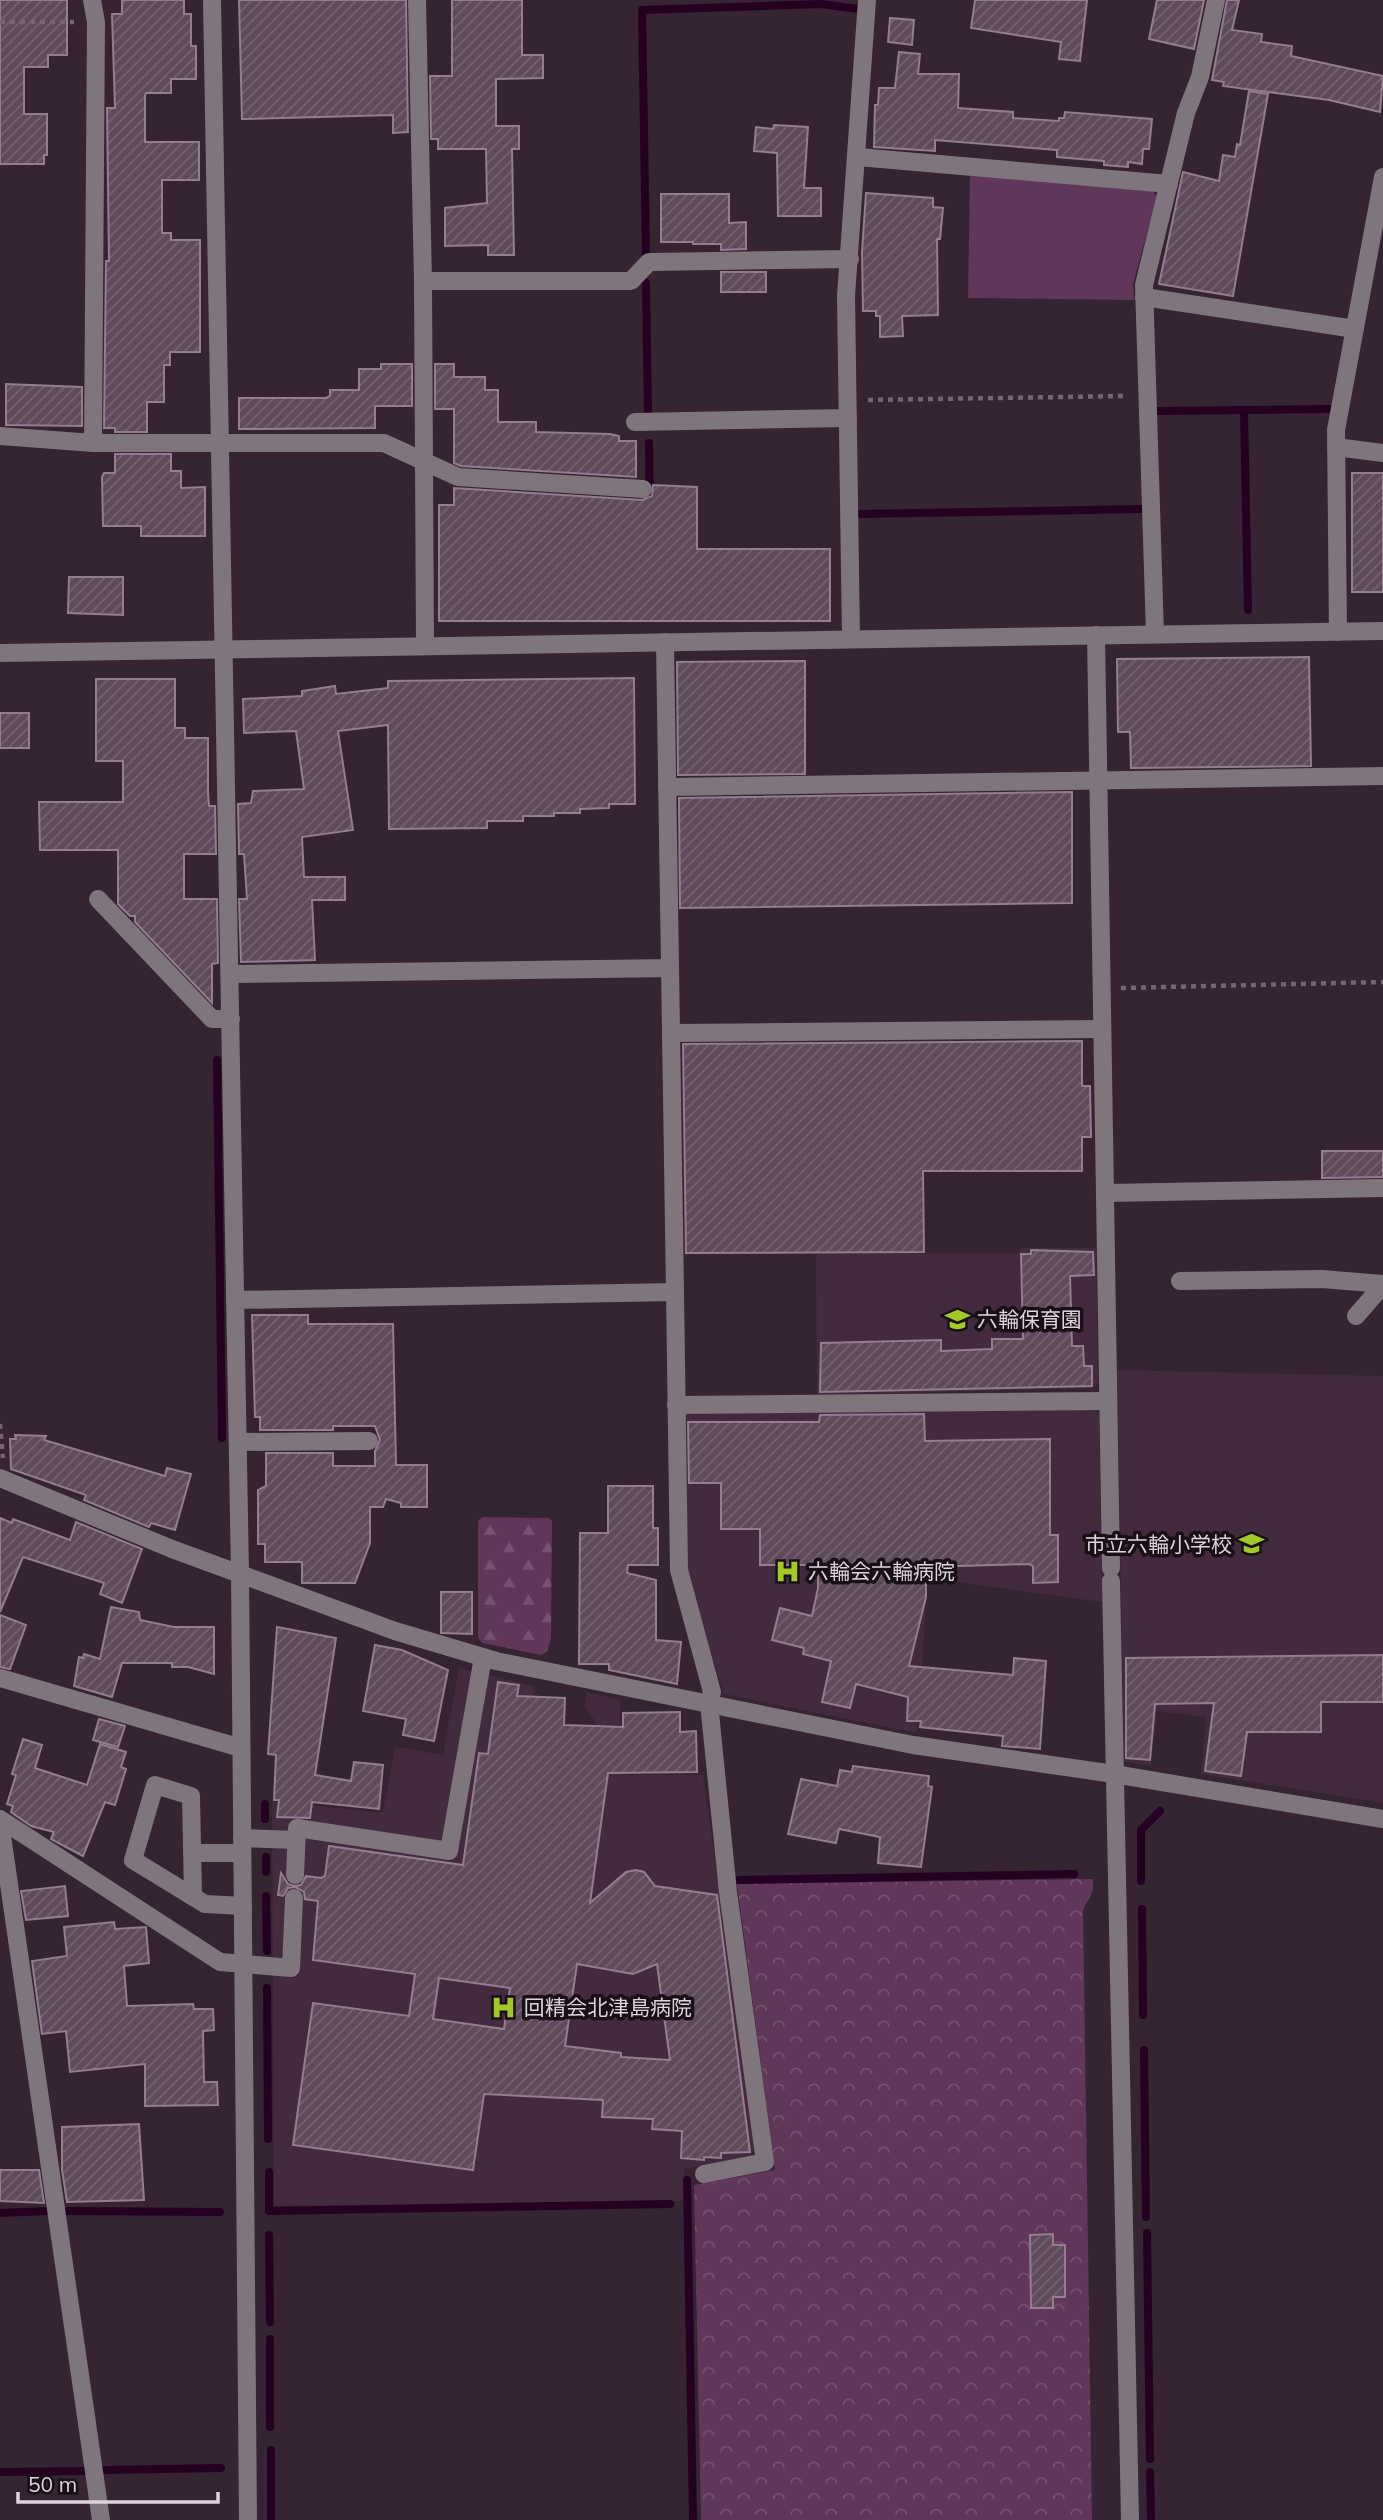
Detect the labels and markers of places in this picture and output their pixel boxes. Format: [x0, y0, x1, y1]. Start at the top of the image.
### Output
school or university icon: 六輪保育園 [943, 1305, 971, 1333]
place label: 六輪保育園 [977, 1306, 1082, 1332]
school or university icon: 市立六輪小学校 [1238, 1530, 1266, 1558]
place label: 市立六輪小学校 [1085, 1531, 1232, 1557]
hospital icon: 六輪会六輪病院 [774, 1557, 802, 1585]
place label: 六輪会六輪病院 [808, 1558, 955, 1584]
hospital icon: 回精会北津島病院 [490, 1993, 518, 2021]
place label: 回精会北津島病院 [524, 1994, 692, 2020]

